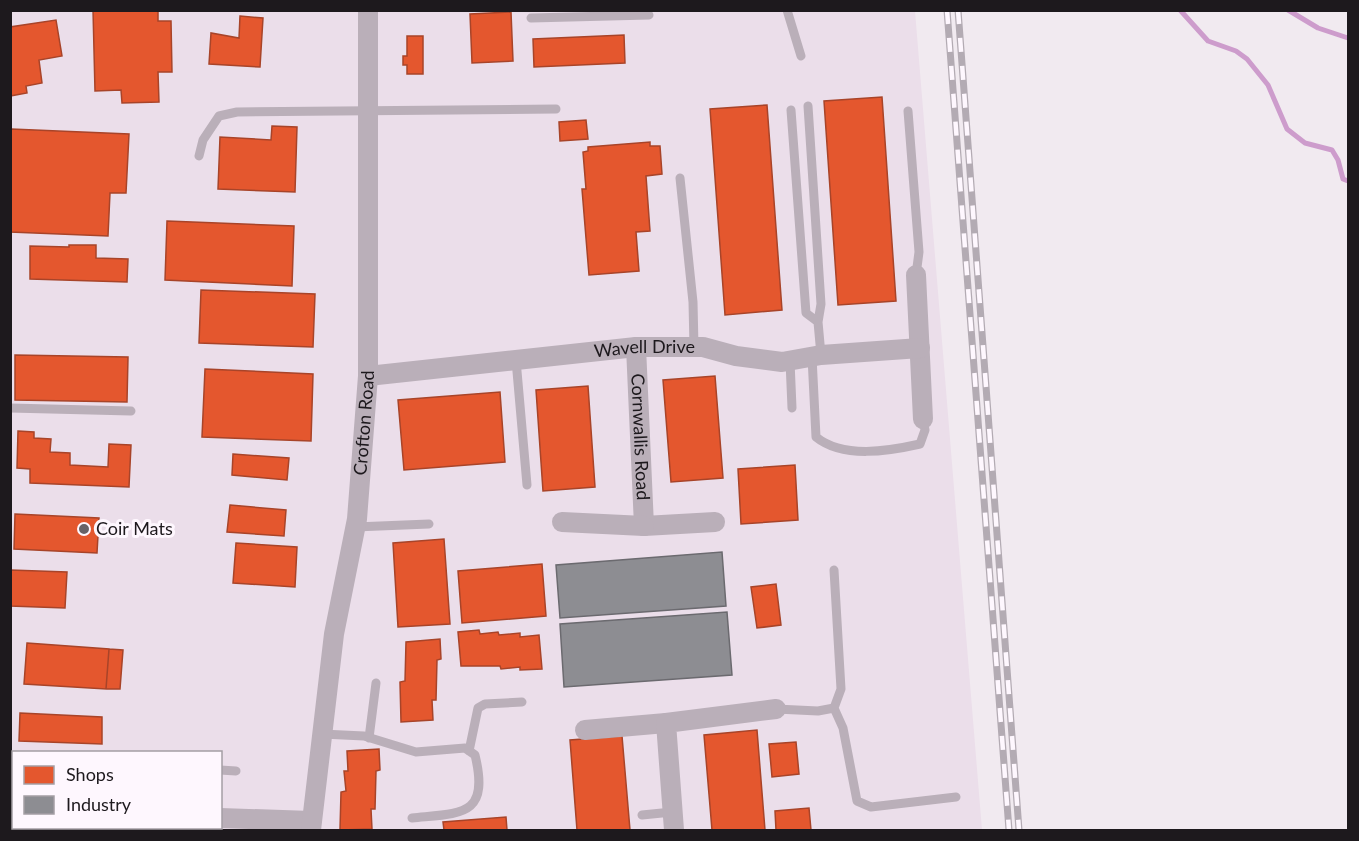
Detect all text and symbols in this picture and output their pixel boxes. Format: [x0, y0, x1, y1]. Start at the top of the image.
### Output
street label: Wavell Drive [593, 335, 695, 361]
street label: Crofton Road [348, 370, 378, 476]
street label: Cornwallis Road [627, 373, 655, 501]
place label: Coir Mats [96, 517, 173, 539]
marker: Coir Mats [77, 522, 91, 536]
legend [12, 751, 222, 829]
text: Shops [66, 763, 114, 785]
text: Industry [66, 793, 132, 815]

